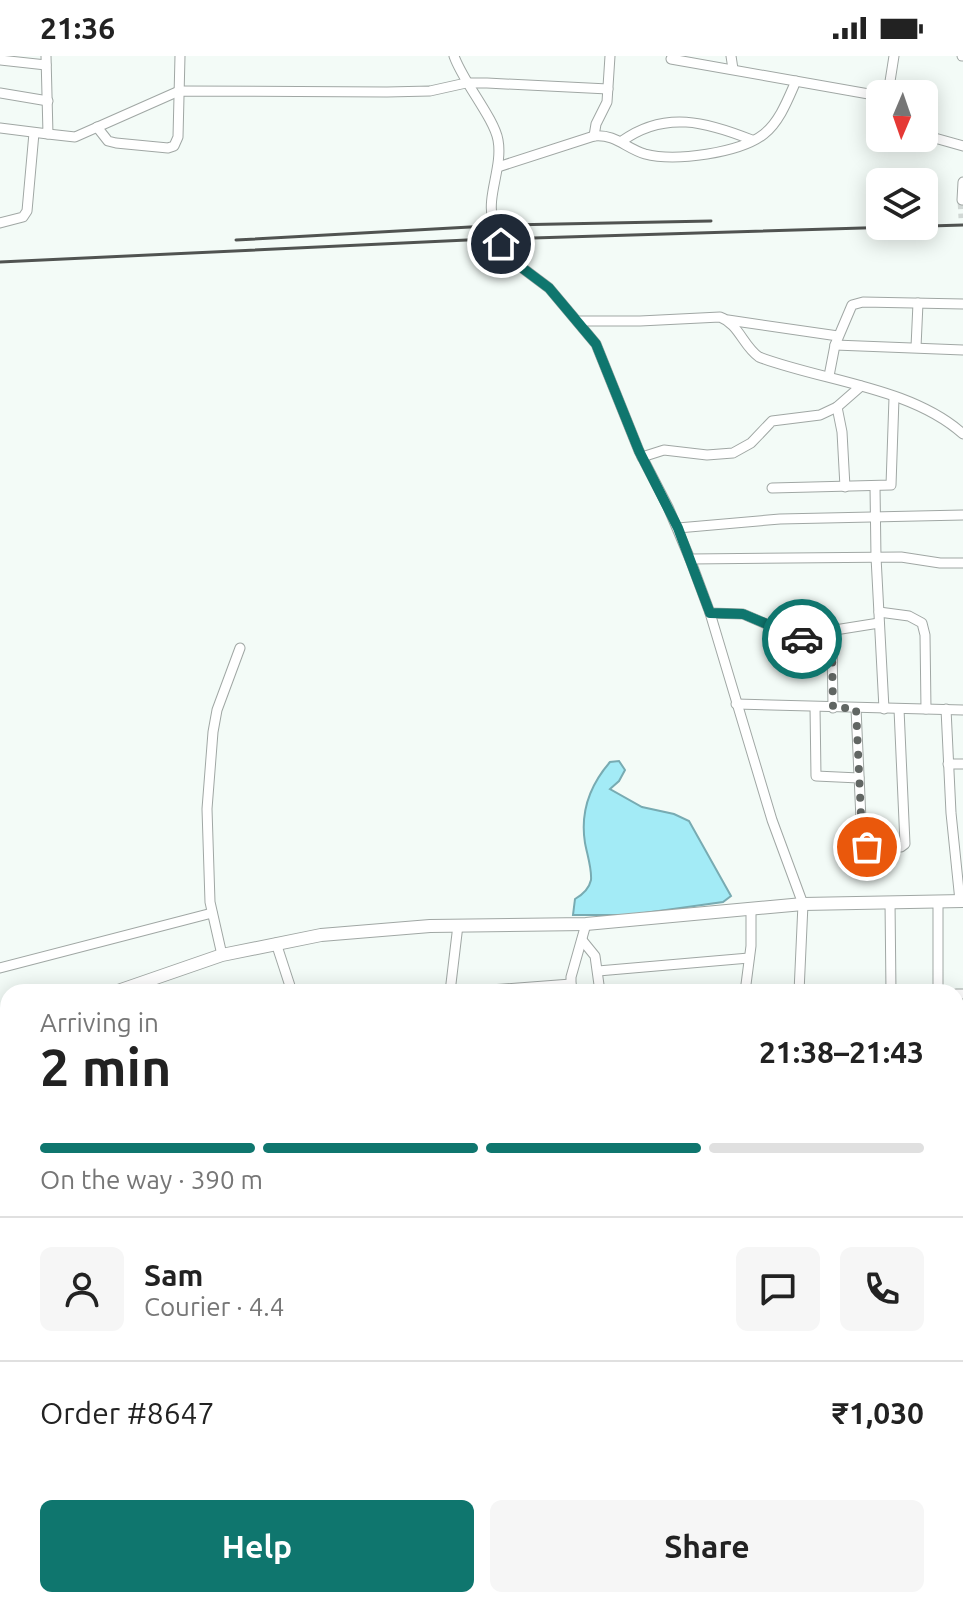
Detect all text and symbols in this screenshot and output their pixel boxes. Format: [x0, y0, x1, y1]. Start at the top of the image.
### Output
text: 21:36 [40, 11, 115, 45]
north arrow [866, 80, 938, 152]
map controls [866, 80, 938, 240]
button: layers [866, 168, 938, 240]
pin [467, 210, 535, 278]
icon: home [479, 222, 523, 266]
courier [762, 599, 842, 679]
icon: car [780, 617, 824, 661]
pin [833, 813, 901, 881]
icon: bag [845, 825, 889, 869]
text: Arriving in [40, 1008, 159, 1037]
text: 21:38–21:43 [759, 1035, 924, 1069]
text: 2 min [40, 1038, 171, 1096]
text: On the way · 390 m [40, 1165, 263, 1194]
button: person [40, 1247, 124, 1331]
button: chat [736, 1247, 820, 1331]
button: phone [840, 1247, 924, 1331]
text: Sam [144, 1258, 203, 1292]
text: Courier · 4.4 [144, 1292, 284, 1321]
text: Order #8647 [40, 1396, 214, 1430]
text: ₹1,030 [832, 1396, 924, 1430]
button: Help [40, 1500, 474, 1592]
button: Share [490, 1500, 924, 1592]

